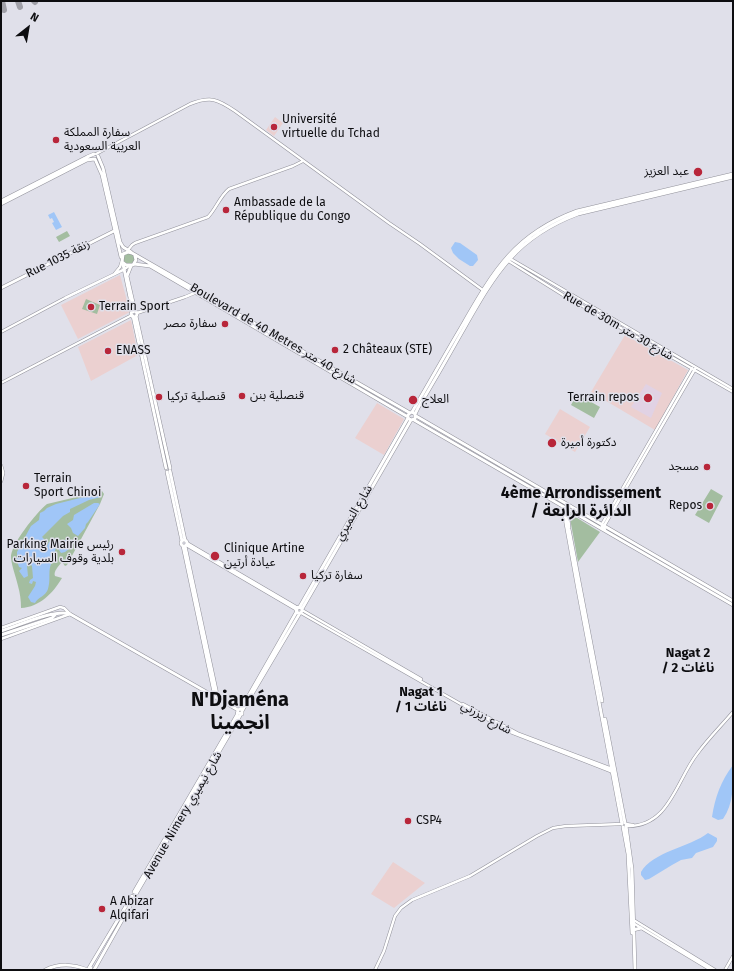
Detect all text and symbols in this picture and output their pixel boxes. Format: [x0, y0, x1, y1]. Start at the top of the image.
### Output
north arrow [8, 8, 48, 48]
text: N [28, 10, 41, 25]
place label: Université virtuelle du Tchad [282, 113, 380, 141]
marker: Université virtuelle du Tchad [269, 122, 279, 132]
place label: سفارة المملكة العربية السعودية [64, 126, 141, 154]
marker: سفارة المملكة العربية السعودية [51, 135, 61, 145]
place label: عبد العزيز [644, 165, 689, 179]
marker: عبد العزيز [692, 166, 704, 178]
place label: Ambassade de la République du Congo [234, 196, 351, 224]
marker: Ambassade de la République du Congo [221, 205, 231, 215]
street label: Rue 1035 زنقة [24, 237, 92, 281]
street label: Boulevard de 40 Metres شارع 40 متر [187, 280, 359, 388]
street label: Rue de 30m شارع 30 متر [560, 289, 676, 363]
place label: Terrain Sport [99, 300, 170, 314]
marker: Terrain Sport [86, 302, 96, 312]
place label: سفارة مصر [164, 317, 217, 331]
marker: سفارة مصر [220, 319, 230, 329]
place label: 2 Châteaux (STE) [343, 343, 432, 357]
place label: ENASS [116, 344, 150, 358]
marker: 2 Châteaux (STE) [330, 345, 340, 355]
marker: ENASS [103, 346, 113, 356]
place label: قنصلية بنن [250, 389, 304, 403]
place label: قنصلية تركيا [167, 390, 226, 404]
marker: قنصلية بنن [237, 391, 247, 401]
place label: Terrain repos [567, 391, 639, 405]
marker: قنصلية تركيا [154, 392, 164, 402]
marker: Terrain repos [642, 392, 654, 404]
place label: العلاج [422, 393, 449, 407]
marker: العلاج [407, 394, 419, 406]
place label: دكتورة أميرة [561, 436, 616, 450]
marker: دكتورة أميرة [546, 437, 558, 449]
place label: مسجد [668, 460, 699, 474]
marker: مسجد [702, 462, 712, 472]
place label: Terrain Sport Chinoi [34, 472, 101, 500]
marker: Terrain Sport Chinoi [21, 481, 31, 491]
street label: شارع النميري [332, 483, 376, 543]
district label: 4ème Arrondissement / الدائرة الرابعة [501, 484, 661, 522]
place label: Repos [669, 499, 702, 513]
marker: Repos [705, 501, 715, 511]
place label: Parking Mairie رئيس بلدية وقوف السيارات [7, 538, 114, 566]
place label: Clinique Artine عيادة أرتين [224, 542, 305, 570]
marker: Parking Mairie رئيس بلدية وقوف السيارات [117, 547, 127, 557]
marker: Clinique Artine عيادة أرتين [209, 550, 221, 562]
place label: سفارة تركيا [311, 569, 363, 583]
marker: سفارة تركيا [298, 571, 308, 581]
district label: Nagat 2 / ناغات 2 [662, 645, 714, 676]
district label: Nagat 1 / ناغات 1 [395, 684, 447, 715]
district label: N'Djaména انجمينا [191, 688, 289, 735]
street label: شارع زيزرتي [458, 698, 514, 738]
street label: Avenue Nimery شارع نيميري [141, 749, 225, 881]
place label: CSP4 [416, 814, 442, 828]
marker: CSP4 [403, 816, 413, 826]
place label: A Abizar Alqifari [110, 895, 154, 923]
marker: A Abizar Alqifari [97, 904, 107, 914]

